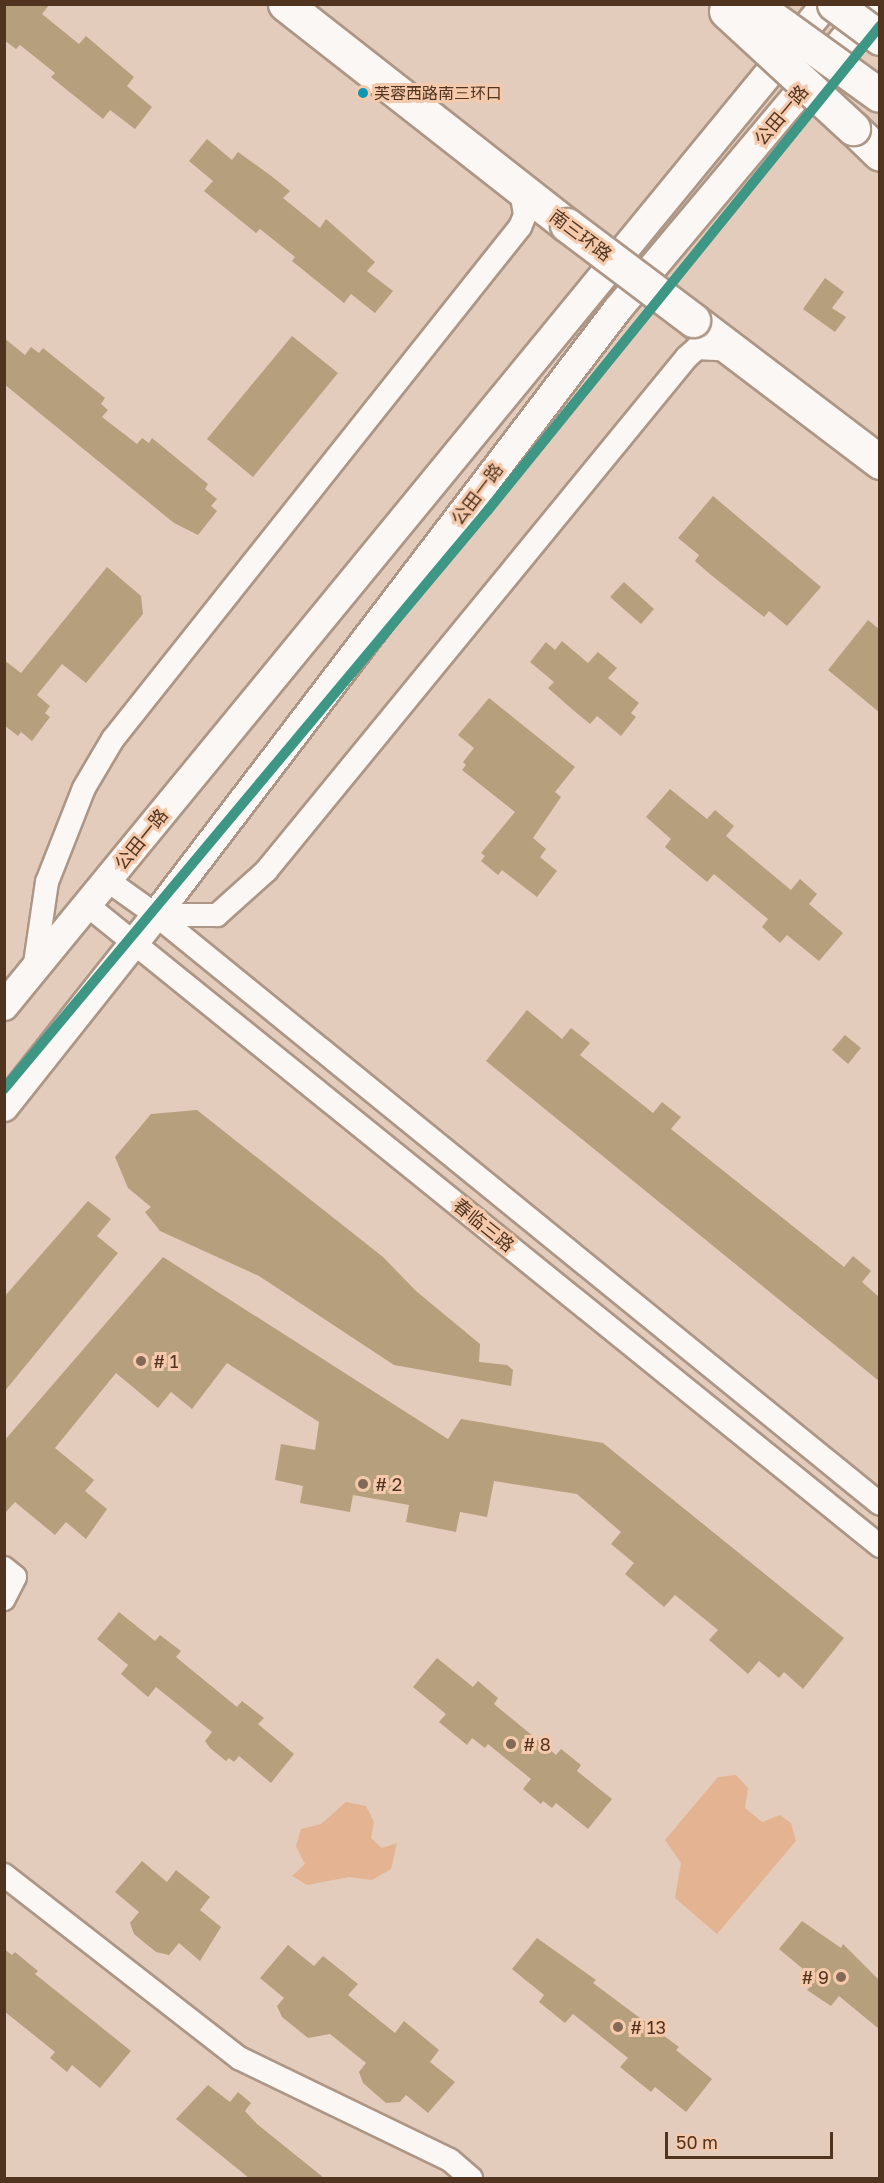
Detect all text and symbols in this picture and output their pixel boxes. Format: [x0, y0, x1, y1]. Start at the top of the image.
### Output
street label: 公田一路 [750, 80, 812, 150]
place label: 芙蓉西路南三环口 [374, 83, 502, 103]
marker: 芙蓉西路南三环口 [357, 87, 369, 99]
street label: 南三环路 [546, 205, 616, 265]
street label: 公田一路 [447, 459, 507, 529]
street label: 公田一路 [110, 804, 172, 874]
street label: 春临三路 [449, 1194, 519, 1256]
place label: # 1 [153, 1350, 178, 1372]
marker: # 1 [134, 1354, 148, 1368]
place label: # 2 [375, 1473, 402, 1495]
marker: # 2 [356, 1477, 370, 1491]
place label: # 8 [523, 1733, 551, 1755]
marker: # 8 [504, 1737, 518, 1751]
place label: # 9 [801, 1966, 829, 1988]
marker: # 9 [834, 1970, 848, 1984]
place label: # 13 [630, 2016, 666, 2038]
marker: # 13 [611, 2020, 625, 2034]
scale bar [668, 2120, 836, 2158]
text: 50 m [676, 2131, 718, 2153]

